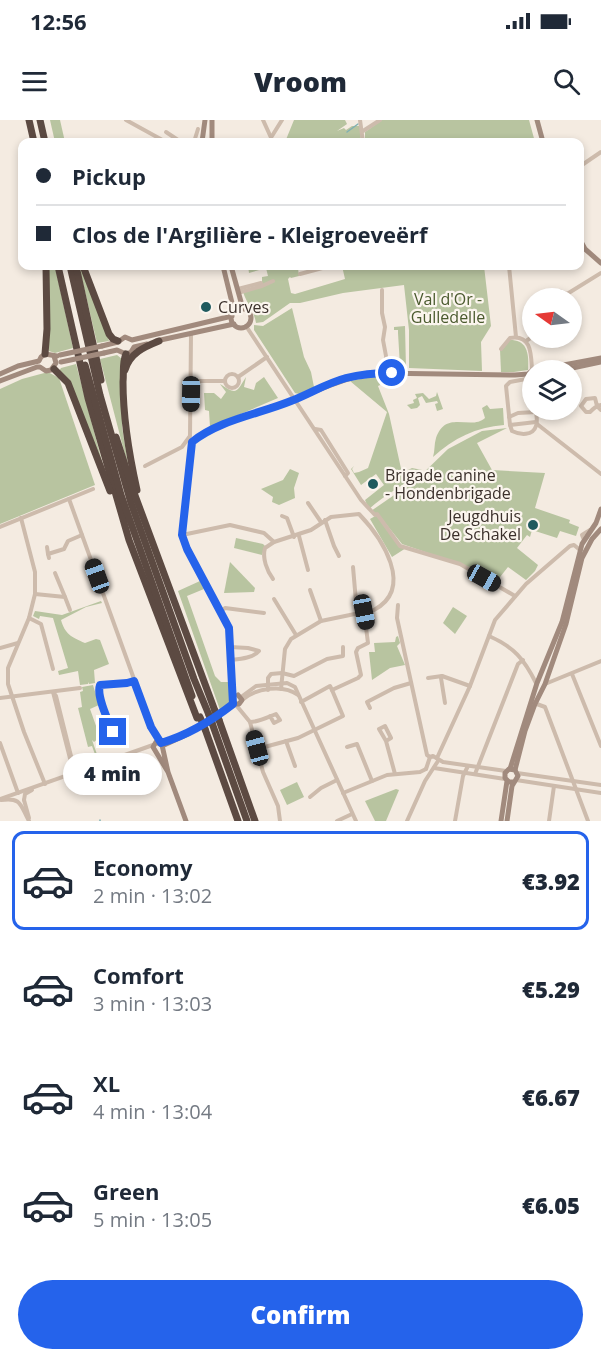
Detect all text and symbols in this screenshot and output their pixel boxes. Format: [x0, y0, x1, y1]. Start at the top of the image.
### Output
text: 12:56 [30, 6, 87, 36]
text: Vroom [254, 63, 347, 100]
icon: menu [18, 65, 51, 98]
icon: search [550, 65, 583, 98]
text: Pickup [72, 161, 146, 191]
text: Clos de l'Argilière - Kleigroeveërf [72, 219, 428, 249]
park label: Val d'Or - Gulledelle [411, 288, 485, 328]
north arrow [522, 288, 582, 348]
map controls [522, 288, 582, 420]
place label: Curves [218, 296, 269, 318]
marker: Curves [199, 300, 213, 314]
route start [378, 359, 405, 386]
button: layers [522, 360, 582, 420]
car [182, 376, 200, 412]
place label: Brigade canine - Hondenbrigade [385, 464, 511, 504]
marker: Brigade canine - Hondenbrigade [366, 477, 380, 491]
place label: Jeugdhuis De Schakel [440, 505, 521, 545]
marker: Jeugdhuis De Schakel [526, 518, 540, 532]
car [82, 556, 112, 596]
car [464, 561, 504, 595]
car [352, 593, 376, 631]
route end [99, 718, 126, 745]
car [244, 728, 270, 768]
callout: 4 min [63, 753, 162, 795]
text: 4 min [84, 760, 141, 787]
text: Economy [93, 852, 192, 882]
icon: car [21, 854, 75, 908]
text: €3.92 [522, 866, 580, 896]
text: 2 min · 13:02 [93, 882, 212, 909]
text: Comfort [93, 960, 184, 990]
icon: car [21, 962, 75, 1016]
text: €5.29 [522, 974, 580, 1004]
text: 3 min · 13:03 [93, 990, 212, 1017]
text: XL [93, 1068, 120, 1098]
icon: car [21, 1070, 75, 1124]
text: €6.67 [522, 1082, 580, 1112]
text: 4 min · 13:04 [93, 1098, 212, 1125]
text: Green [93, 1176, 159, 1206]
icon: car [21, 1178, 75, 1232]
text: €6.05 [522, 1190, 580, 1220]
text: 5 min · 13:05 [93, 1206, 212, 1233]
button: Confirm [18, 1280, 583, 1349]

